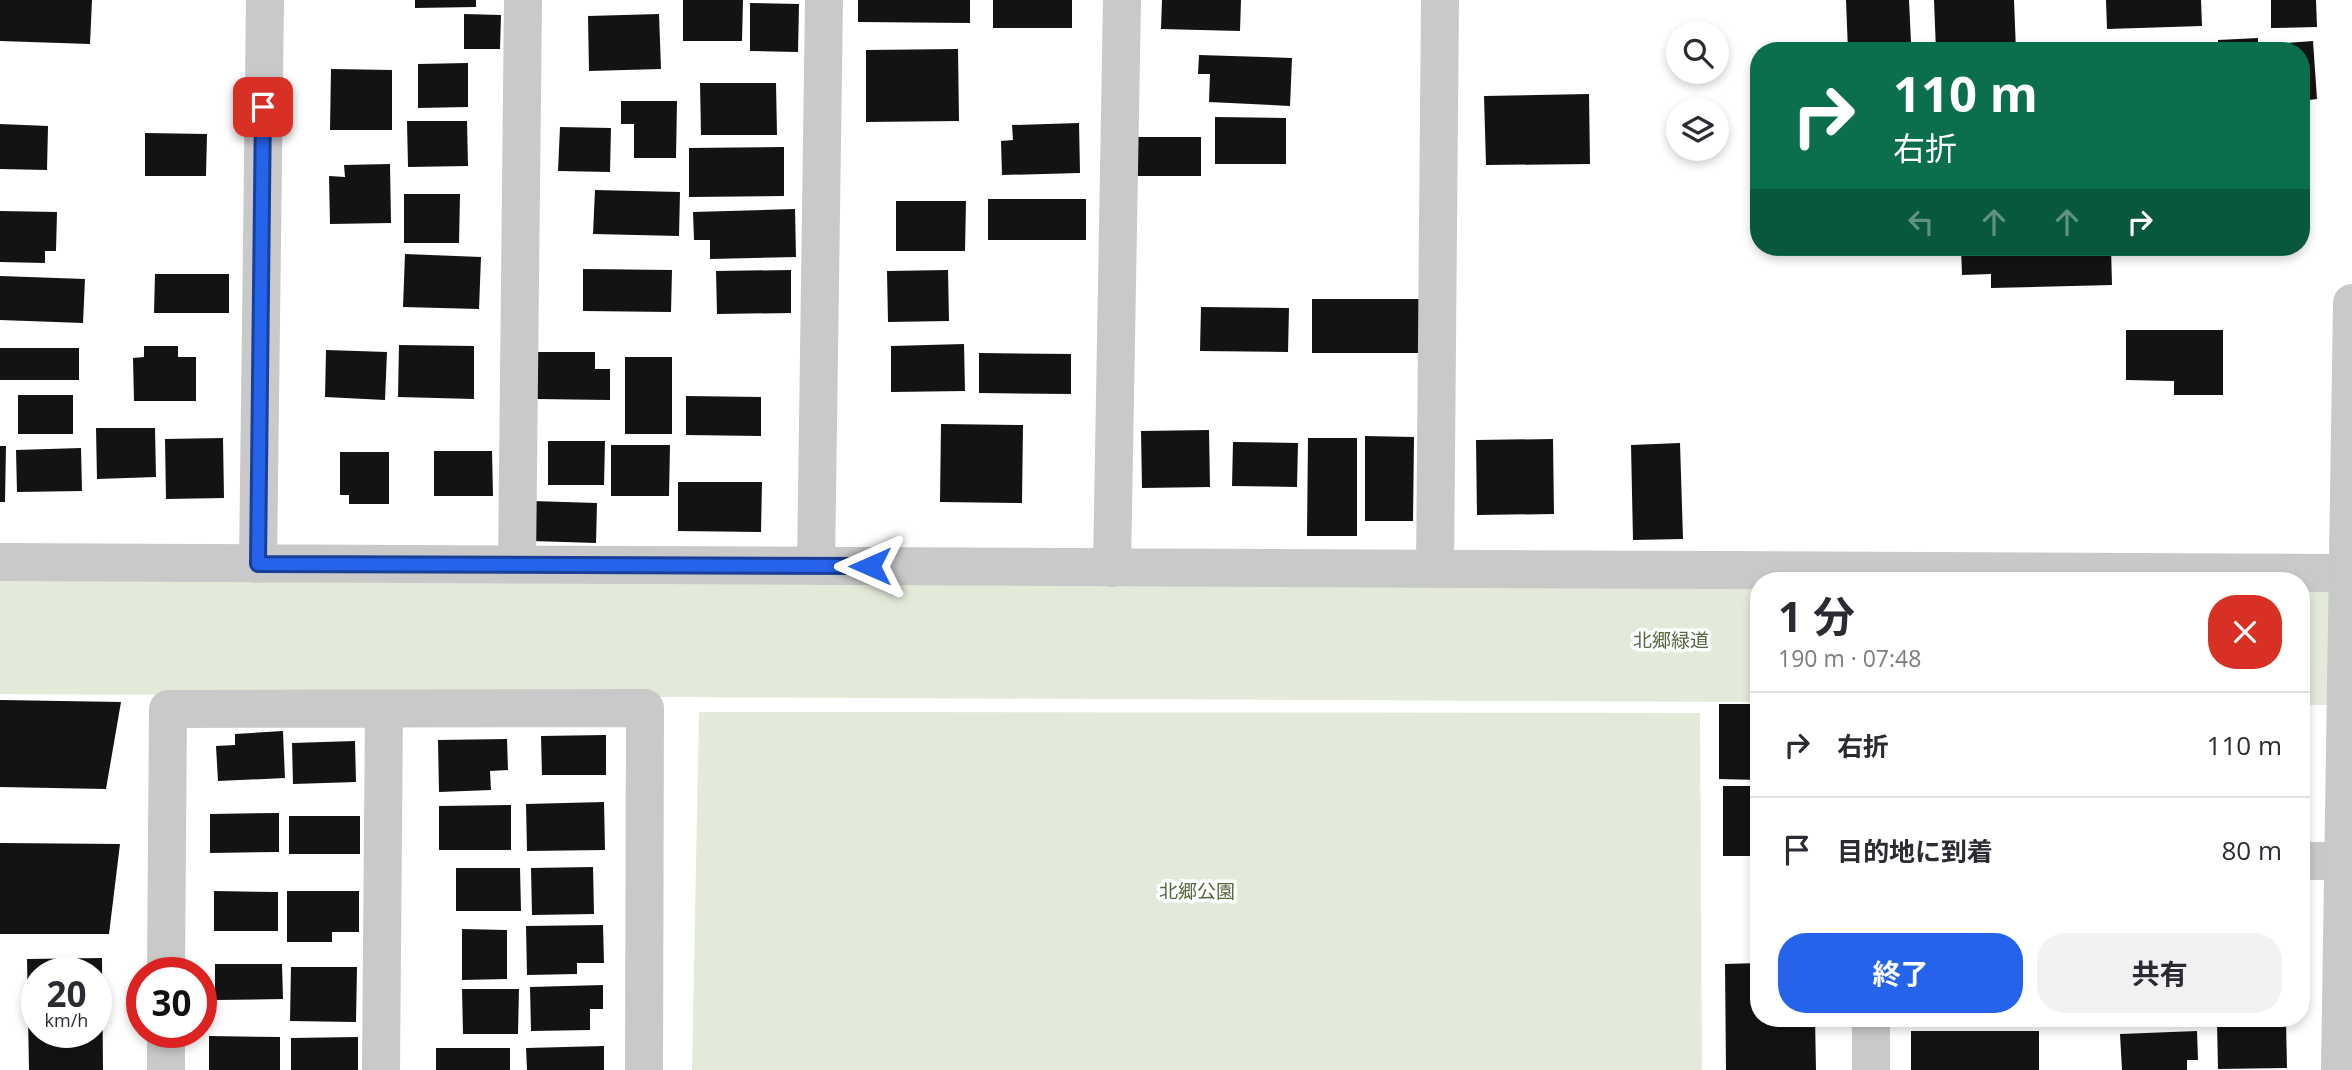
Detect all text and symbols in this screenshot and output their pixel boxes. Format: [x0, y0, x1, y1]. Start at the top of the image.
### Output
map controls [1666, 21, 1729, 161]
button: search [1666, 21, 1729, 84]
text: 110 m [1893, 60, 2038, 126]
icon: right [1778, 70, 1869, 161]
pin [233, 77, 293, 137]
icon: arrive [244, 88, 282, 126]
button: layers [1666, 98, 1729, 161]
text: 右折 [1893, 126, 1957, 169]
icon: left [1902, 203, 1940, 241]
icon: ahead [1975, 203, 2013, 241]
icon: ahead [2048, 203, 2086, 241]
icon: right [2121, 203, 2159, 241]
position arrow [833, 529, 907, 603]
text: 1 分 [1778, 587, 1855, 644]
button: close [2208, 595, 2282, 669]
park label: 北郷緑道 [1633, 627, 1709, 653]
text: 190 m · 07:48 [1778, 642, 1921, 674]
icon: right [1778, 726, 1816, 764]
text: 110 m [2207, 727, 2282, 763]
text: 右折 [1837, 728, 1889, 764]
icon: arrive [1778, 831, 1816, 869]
text: 80 m [2221, 832, 2282, 868]
text: 目的地に到着 [1837, 833, 1993, 869]
park label: 北郷公園 [1159, 878, 1235, 904]
button: 終了 [1778, 933, 2023, 1013]
button: 共有 [2037, 933, 2282, 1013]
speed limit sign: 30 [126, 957, 217, 1048]
text: 20 [46, 970, 87, 1017]
text: km/h [45, 1008, 88, 1032]

